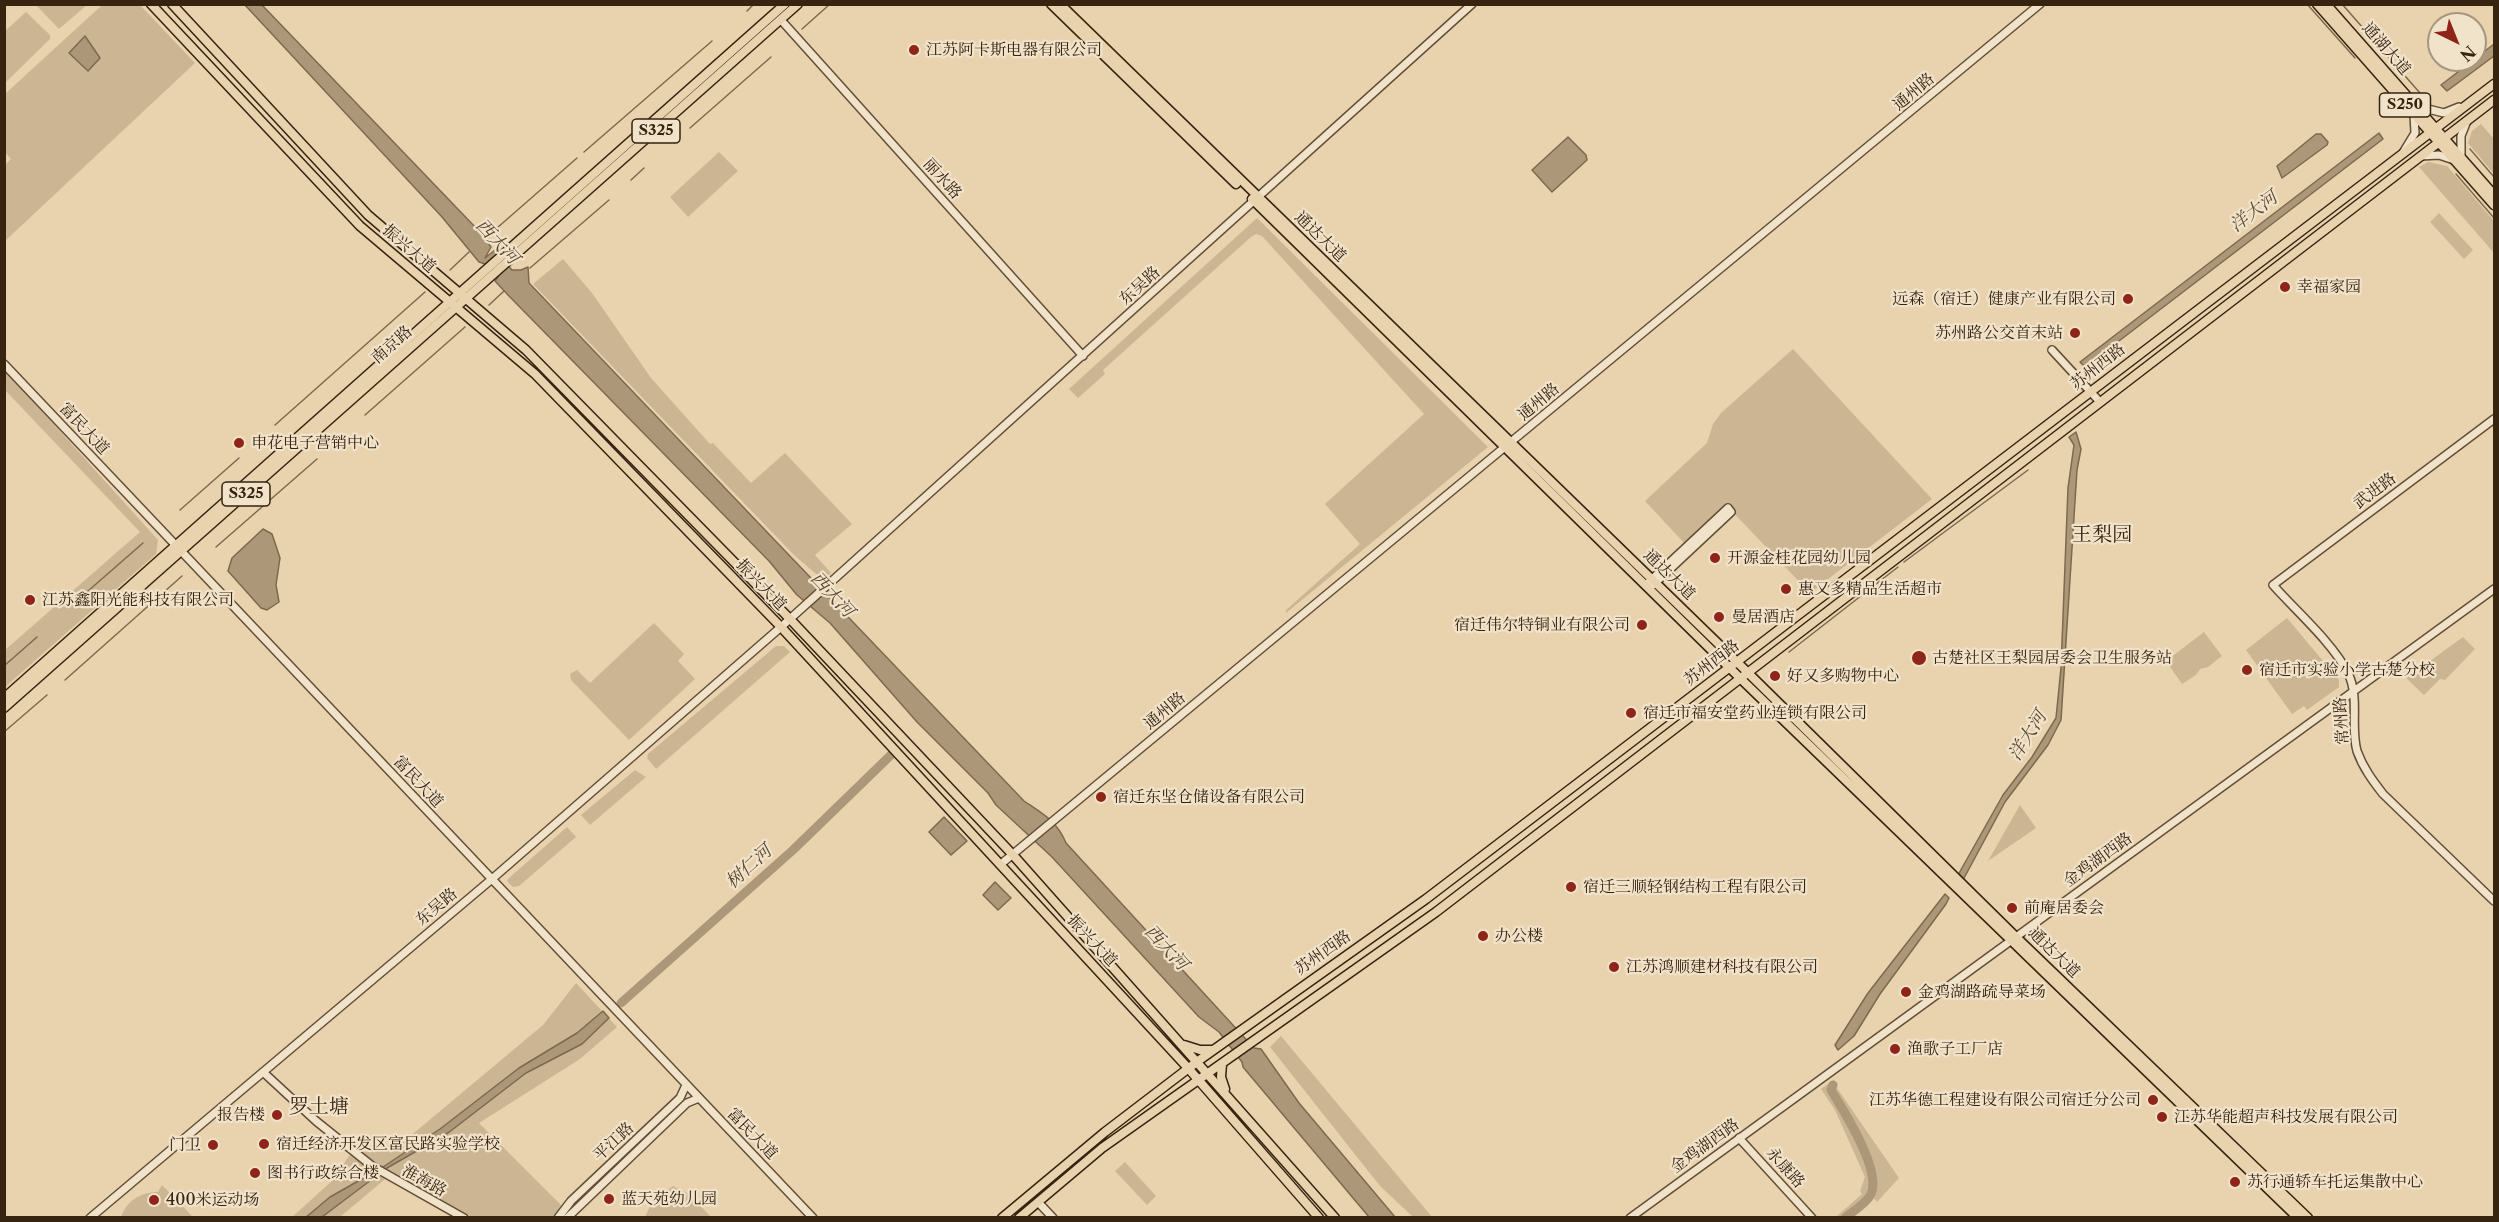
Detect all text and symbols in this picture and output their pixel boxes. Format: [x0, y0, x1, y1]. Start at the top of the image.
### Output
north arrow [2427, 12, 2487, 72]
street label: 通湖大道 [2358, 19, 2414, 79]
place label: 江苏阿卡斯电器有限公司 [926, 40, 1102, 60]
text: N [2456, 42, 2480, 66]
marker: 江苏阿卡斯电器有限公司 [907, 43, 921, 57]
street label: 通州路 [1889, 69, 1939, 115]
road number: S250 [2380, 93, 2430, 117]
road number: S325 [632, 119, 680, 143]
street label: 丽水路 [919, 155, 965, 203]
water label: 洋大河 [2226, 187, 2282, 237]
street label: 通达大道 [1290, 208, 1350, 266]
water label: 西大河 [471, 215, 523, 269]
street label: 振兴大道 [379, 221, 439, 277]
street label: 东吴路 [1116, 263, 1164, 309]
place label: 幸福家园 [2297, 277, 2361, 297]
marker: 幸福家园 [2278, 280, 2292, 294]
place label: 远森（宿迁）健康产业有限公司 [1892, 289, 2116, 309]
marker: 远森（宿迁）健康产业有限公司 [2121, 292, 2135, 306]
street label: 南京路 [368, 322, 416, 368]
place label: 苏州路公交首末站 [1935, 323, 2063, 343]
marker: 苏州路公交首末站 [2068, 326, 2082, 340]
street label: 苏州西路 [2067, 340, 2129, 394]
street label: 通州路 [1514, 379, 1564, 425]
street label: 富民大道 [55, 399, 113, 459]
place label: 申花电子营销中心 [251, 433, 379, 453]
marker: 申花电子营销中心 [232, 436, 246, 450]
street label: 武进路 [2350, 469, 2400, 513]
road number: S325 [222, 482, 270, 506]
district label: 王梨园 [2072, 523, 2132, 547]
street label: 通达大道 [1639, 546, 1699, 604]
place label: 开源金桂花园幼儿园 [1727, 548, 1871, 568]
marker: 开源金桂花园幼儿园 [1708, 551, 1722, 565]
street label: 振兴大道 [732, 555, 790, 615]
water label: 西大河 [806, 568, 858, 622]
place label: 惠又多精品生活超市 [1798, 579, 1942, 599]
marker: 惠又多精品生活超市 [1779, 582, 1793, 596]
place label: 江苏鑫阳光能科技有限公司 [42, 590, 234, 610]
marker: 江苏鑫阳光能科技有限公司 [23, 593, 37, 607]
place label: 曼居酒店 [1731, 607, 1795, 627]
marker: 曼居酒店 [1712, 610, 1726, 624]
place label: 宿迁伟尔特铜业有限公司 [1454, 615, 1630, 635]
marker: 宿迁伟尔特铜业有限公司 [1635, 618, 1649, 632]
street label: 苏州西路 [1681, 636, 1743, 690]
place label: 古楚社区王梨园居委会卫生服务站 [1932, 648, 2172, 668]
marker: 古楚社区王梨园居委会卫生服务站 [1910, 649, 1928, 667]
place label: 宿迁市实验小学古楚分校 [2259, 660, 2435, 680]
marker: 宿迁市实验小学古楚分校 [2240, 663, 2254, 677]
place label: 好又多购物中心 [1787, 666, 1899, 686]
marker: 好又多购物中心 [1768, 669, 1782, 683]
street label: 通州路 [1140, 688, 1190, 734]
street label: 常州路 [2331, 696, 2353, 746]
place label: 宿迁市福安堂药业连锁有限公司 [1643, 703, 1867, 723]
marker: 宿迁市福安堂药业连锁有限公司 [1624, 706, 1638, 720]
water label: 洋大河 [2005, 707, 2051, 765]
street label: 富民大道 [389, 752, 447, 812]
place label: 宿迁东坚仓储设备有限公司 [1113, 787, 1305, 807]
marker: 宿迁东坚仓储设备有限公司 [1094, 790, 1108, 804]
street label: 金鸡湖西路 [2060, 829, 2136, 891]
water label: 树仁河 [722, 841, 776, 893]
place label: 宿迁三顺轻钢结构工程有限公司 [1583, 877, 1807, 897]
marker: 宿迁三顺轻钢结构工程有限公司 [1564, 880, 1578, 894]
street label: 东吴路 [412, 884, 462, 930]
place label: 前庵居委会 [2024, 898, 2104, 918]
marker: 前庵居委会 [2005, 901, 2019, 915]
street label: 振兴大道 [1063, 911, 1121, 971]
water label: 西大河 [1140, 921, 1192, 975]
street label: 通达大道 [2024, 924, 2084, 982]
place label: 办公楼 [1495, 926, 1543, 946]
street label: 苏州西路 [1291, 927, 1355, 979]
marker: 办公楼 [1476, 929, 1490, 943]
place label: 江苏鸿顺建材科技有限公司 [1626, 957, 1818, 977]
marker: 江苏鸿顺建材科技有限公司 [1607, 960, 1621, 974]
place label: 金鸡湖路疏导菜场 [1918, 982, 2046, 1002]
marker: 金鸡湖路疏导菜场 [1899, 985, 1913, 999]
place label: 渔歌子工厂店 [1907, 1039, 2003, 1059]
marker: 渔歌子工厂店 [1888, 1042, 1902, 1056]
place label: 江苏华德工程建设有限公司宿迁分公司 [1869, 1090, 2141, 1110]
marker: 江苏华德工程建设有限公司宿迁分公司 [2146, 1093, 2160, 1107]
district label: 罗土塘 [289, 1095, 349, 1119]
street label: 富民大道 [723, 1104, 781, 1164]
place label: 报告楼 [217, 1105, 265, 1125]
place label: 江苏华能超声科技发展有限公司 [2174, 1107, 2398, 1127]
marker: 报告楼 [270, 1108, 284, 1122]
marker: 江苏华能超声科技发展有限公司 [2155, 1110, 2169, 1124]
street label: 金鸡湖西路 [1667, 1115, 1743, 1177]
street label: 平江路 [590, 1119, 638, 1165]
place label: 宿迁经济开发区富民路实验学校 [276, 1134, 500, 1154]
place label: 门卫 [169, 1135, 201, 1155]
marker: 宿迁经济开发区富民路实验学校 [257, 1137, 271, 1151]
marker: 门卫 [206, 1138, 220, 1152]
street label: 永康路 [1762, 1144, 1808, 1192]
street label: 淮海路 [398, 1161, 450, 1201]
place label: 图书行政综合楼 [267, 1163, 379, 1183]
marker: 图书行政综合楼 [248, 1166, 262, 1180]
place label: 苏行通轿车托运集散中心 [2247, 1172, 2423, 1192]
marker: 苏行通轿车托运集散中心 [2228, 1175, 2242, 1189]
place label: 蓝天苑幼儿园 [621, 1189, 717, 1209]
place label: 400米运动场 [166, 1190, 260, 1210]
marker: 蓝天苑幼儿园 [602, 1192, 616, 1206]
marker: 400米运动场 [147, 1193, 161, 1207]

